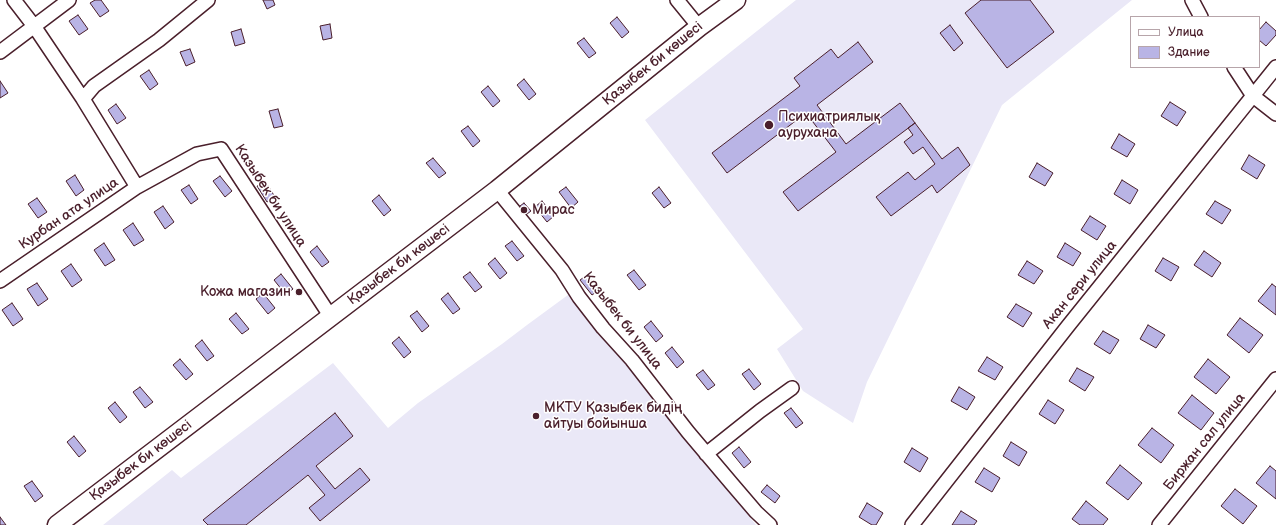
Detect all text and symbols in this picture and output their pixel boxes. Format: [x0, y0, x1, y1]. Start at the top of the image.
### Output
legend [1130, 16, 1260, 68]
street label: Қазыбек би көшесі [600, 19, 706, 109]
text: Улица [1168, 25, 1204, 40]
text: Здание [1168, 45, 1210, 60]
place label: Психиатриялық аурухана [778, 109, 881, 142]
marker: Психиатриялық аурухана [763, 119, 775, 131]
street label: Казыбек би улица [231, 142, 309, 250]
street label: Курбан ата улица [16, 175, 122, 253]
place label: Мирас [532, 202, 575, 218]
marker: Мирас [519, 205, 529, 215]
street label: Қазыбек би көшесі [345, 221, 453, 309]
street label: Акан сери улица [1039, 238, 1121, 332]
street label: Казыбек би улица [579, 269, 665, 373]
place label: Кожа магазин [200, 284, 291, 300]
marker: Кожа магазин [294, 287, 304, 297]
street label: Биржан сал улица [1161, 390, 1249, 494]
place label: МКТУ Қазыбек бидің айтуы бойынша [544, 400, 682, 432]
marker: МКТУ Қазыбек бидің айтуы бойынша [531, 411, 541, 421]
street label: Қазыбек би көшесі [87, 417, 195, 505]

